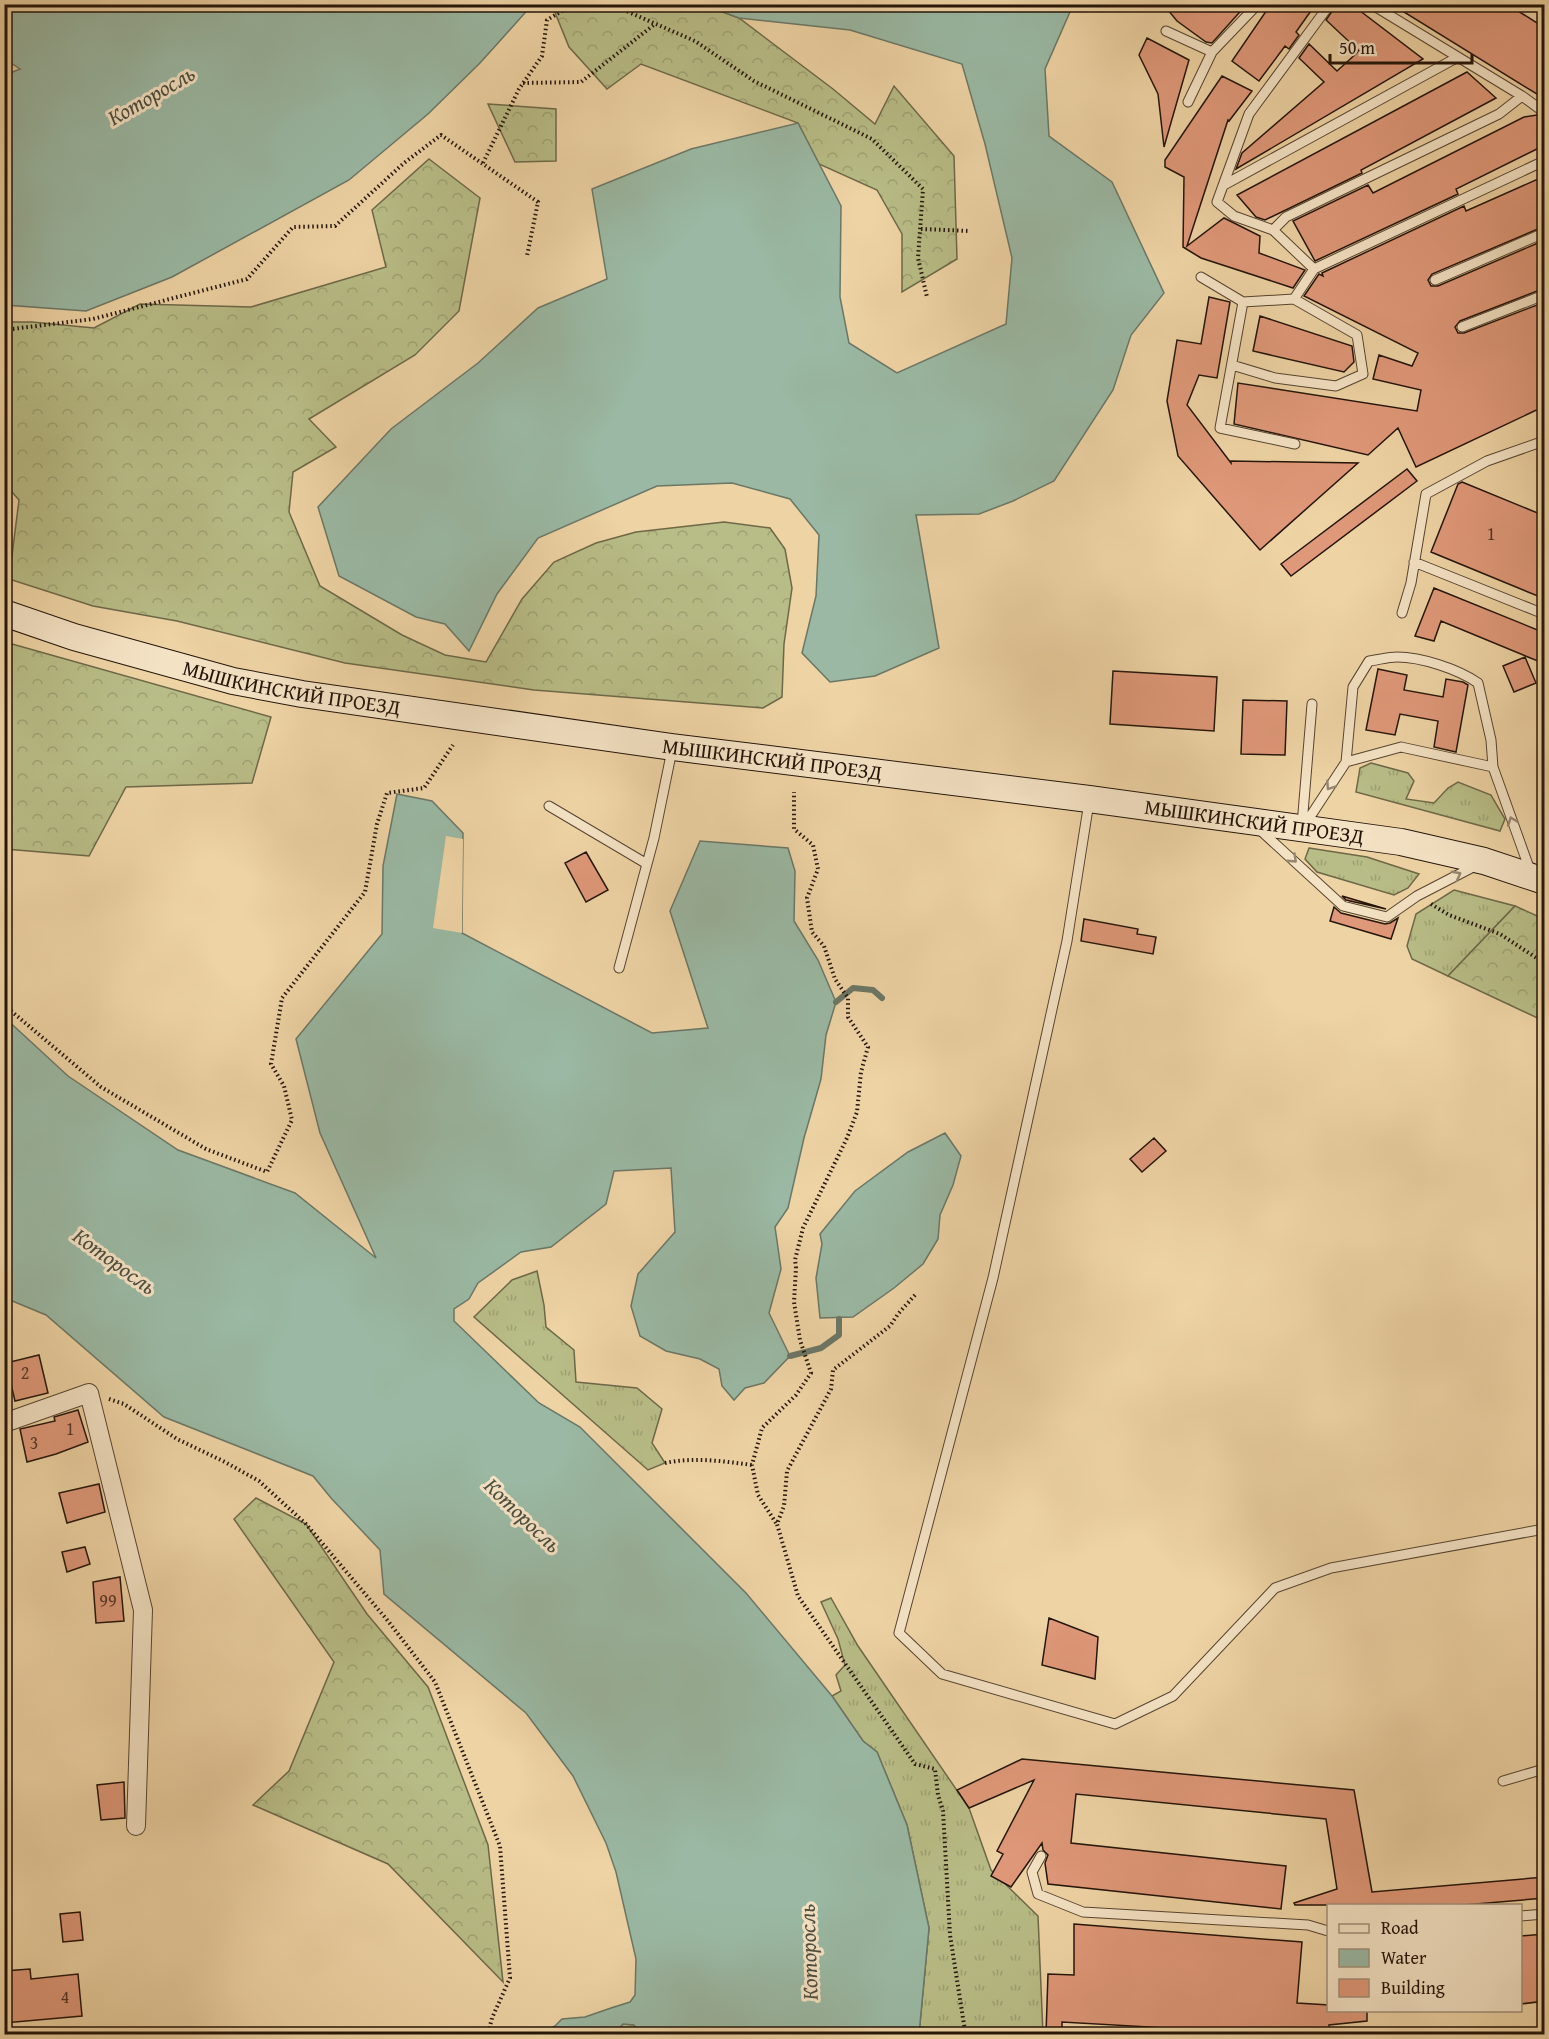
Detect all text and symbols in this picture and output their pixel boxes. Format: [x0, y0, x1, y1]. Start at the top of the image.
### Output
scale bar [1330, 27, 1472, 65]
text: 50 m [1339, 34, 1375, 61]
water label: Которосль [101, 57, 201, 133]
house number: 1 [1487, 520, 1495, 547]
street label: МЫШКИНСКИЙ ПРОЕЗД [179, 652, 403, 723]
street label: МЫШКИНСКИЙ ПРОЕЗД [660, 730, 884, 788]
one-way arrow [1326, 780, 1337, 791]
street label: МЫШКИНСКИЙ ПРОЕЗД [1143, 791, 1366, 852]
one-way arrow [1507, 816, 1520, 827]
one-way arrow [1285, 852, 1296, 863]
one-way arrow [1450, 871, 1461, 883]
water label: Которосль [67, 1220, 163, 1302]
house number: 2 [21, 1359, 29, 1386]
house number: 1 [66, 1415, 74, 1442]
house number: 3 [30, 1429, 38, 1456]
water label: Которосль [477, 1470, 569, 1560]
house number: 99 [99, 1587, 117, 1614]
water label: Которосль [790, 1903, 826, 2001]
legend [1327, 1904, 1522, 2012]
text: Road [1381, 1914, 1419, 1941]
text: Water [1381, 1944, 1427, 1971]
text: Building [1381, 1974, 1445, 2001]
house number: 4 [61, 1983, 69, 2010]

